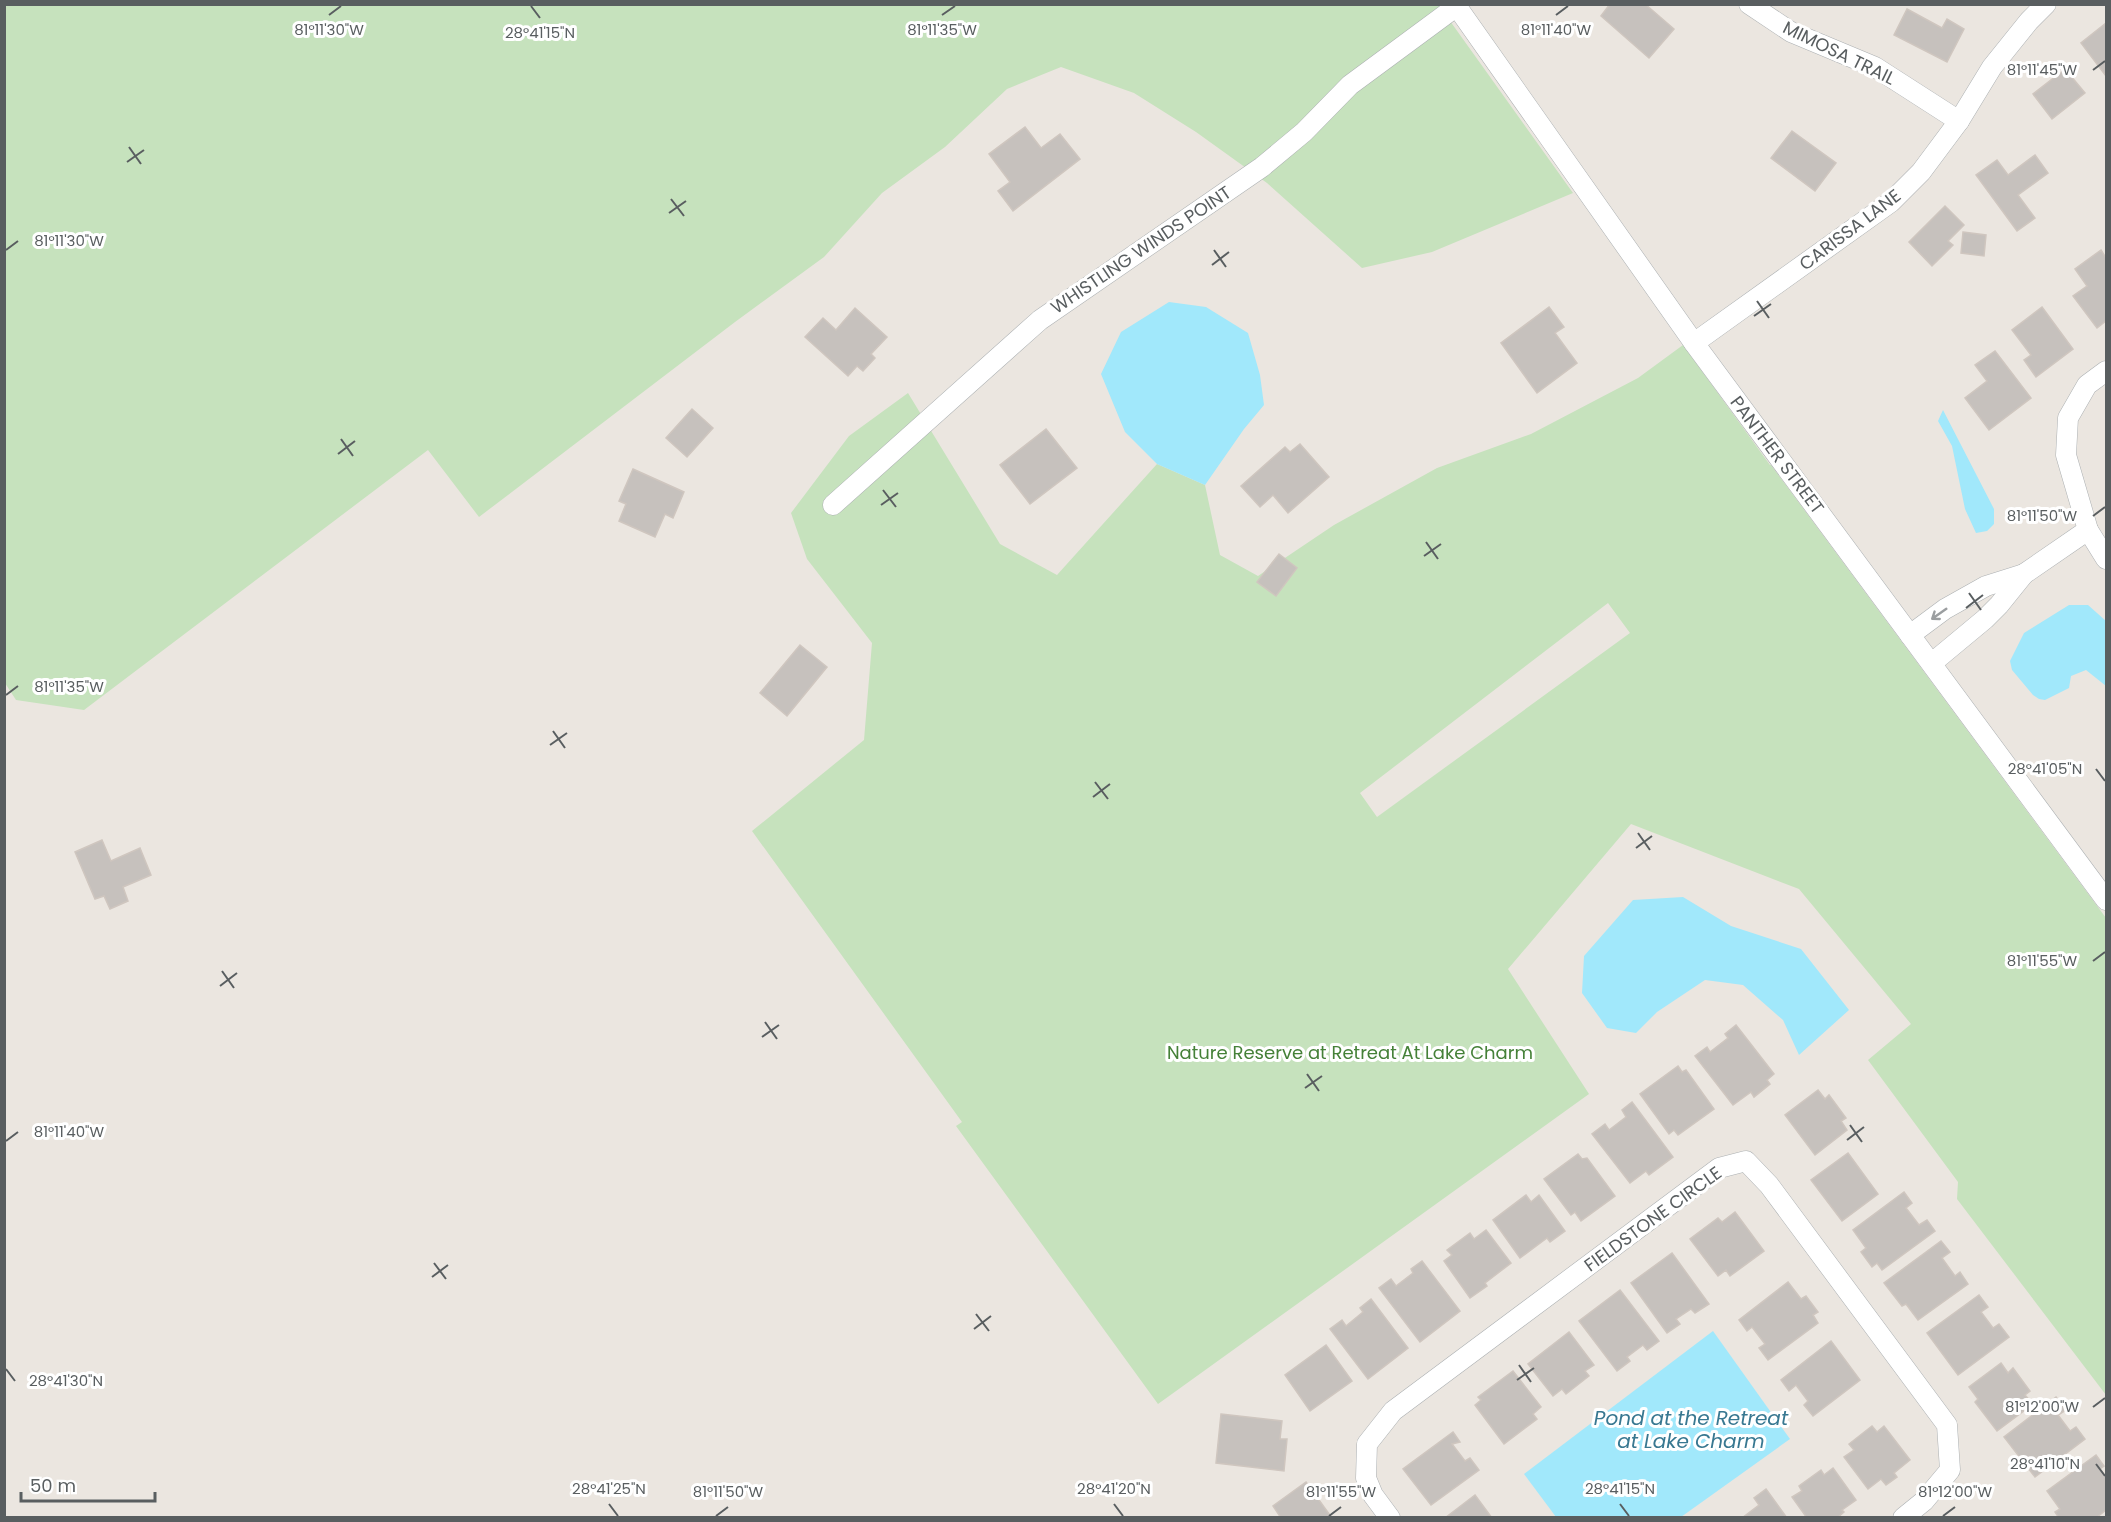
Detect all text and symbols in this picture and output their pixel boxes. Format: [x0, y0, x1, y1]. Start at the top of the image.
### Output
street label: MIMOSA TRAIL [1779, 15, 1900, 91]
text: 81°11'30"W [294, 19, 364, 40]
text: 81°11'35"W [907, 19, 977, 40]
text: 81°11'40"W [1521, 19, 1591, 40]
text: 28°41'15"N [505, 22, 575, 43]
text: 81°11'45"W [2007, 59, 2077, 80]
street label: WHISTLING WINDS POINT [1046, 180, 1236, 319]
street label: CARISSA LANE [1794, 183, 1906, 276]
text: 81°11'30"W [34, 230, 104, 251]
street label: PANTHER STREET [1725, 391, 1830, 519]
text: 81°11'50"W [2007, 505, 2077, 526]
one-way arrow [1931, 608, 1947, 620]
text: 81°11'35"W [34, 676, 104, 697]
text: 28°41'05"N [2008, 758, 2082, 779]
text: 81°11'55"W [2007, 950, 2077, 971]
park label: Nature Reserve at Retreat At Lake Charm [1167, 1040, 1533, 1065]
text: 81°11'40"W [34, 1121, 104, 1142]
street label: FIELDSTONE CIRCLE [1579, 1160, 1727, 1277]
text: 28°41'30"N [29, 1370, 103, 1391]
text: 81°12'00"W [2005, 1396, 2079, 1417]
water label: Pond at the Retreat at Lake Charm [1594, 1404, 1789, 1455]
text: 28°41'10"N [2010, 1453, 2080, 1474]
scale bar [21, 1465, 154, 1503]
text: 50 m [30, 1473, 76, 1498]
text: 28°41'25"N [572, 1478, 646, 1499]
text: 28°41'20"N [1077, 1478, 1151, 1499]
text: 28°41'15"N [1585, 1478, 1655, 1499]
text: 81°11'50"W [693, 1481, 763, 1502]
text: 81°11'55"W [1306, 1481, 1376, 1502]
text: 81°12'00"W [1918, 1481, 1992, 1502]

